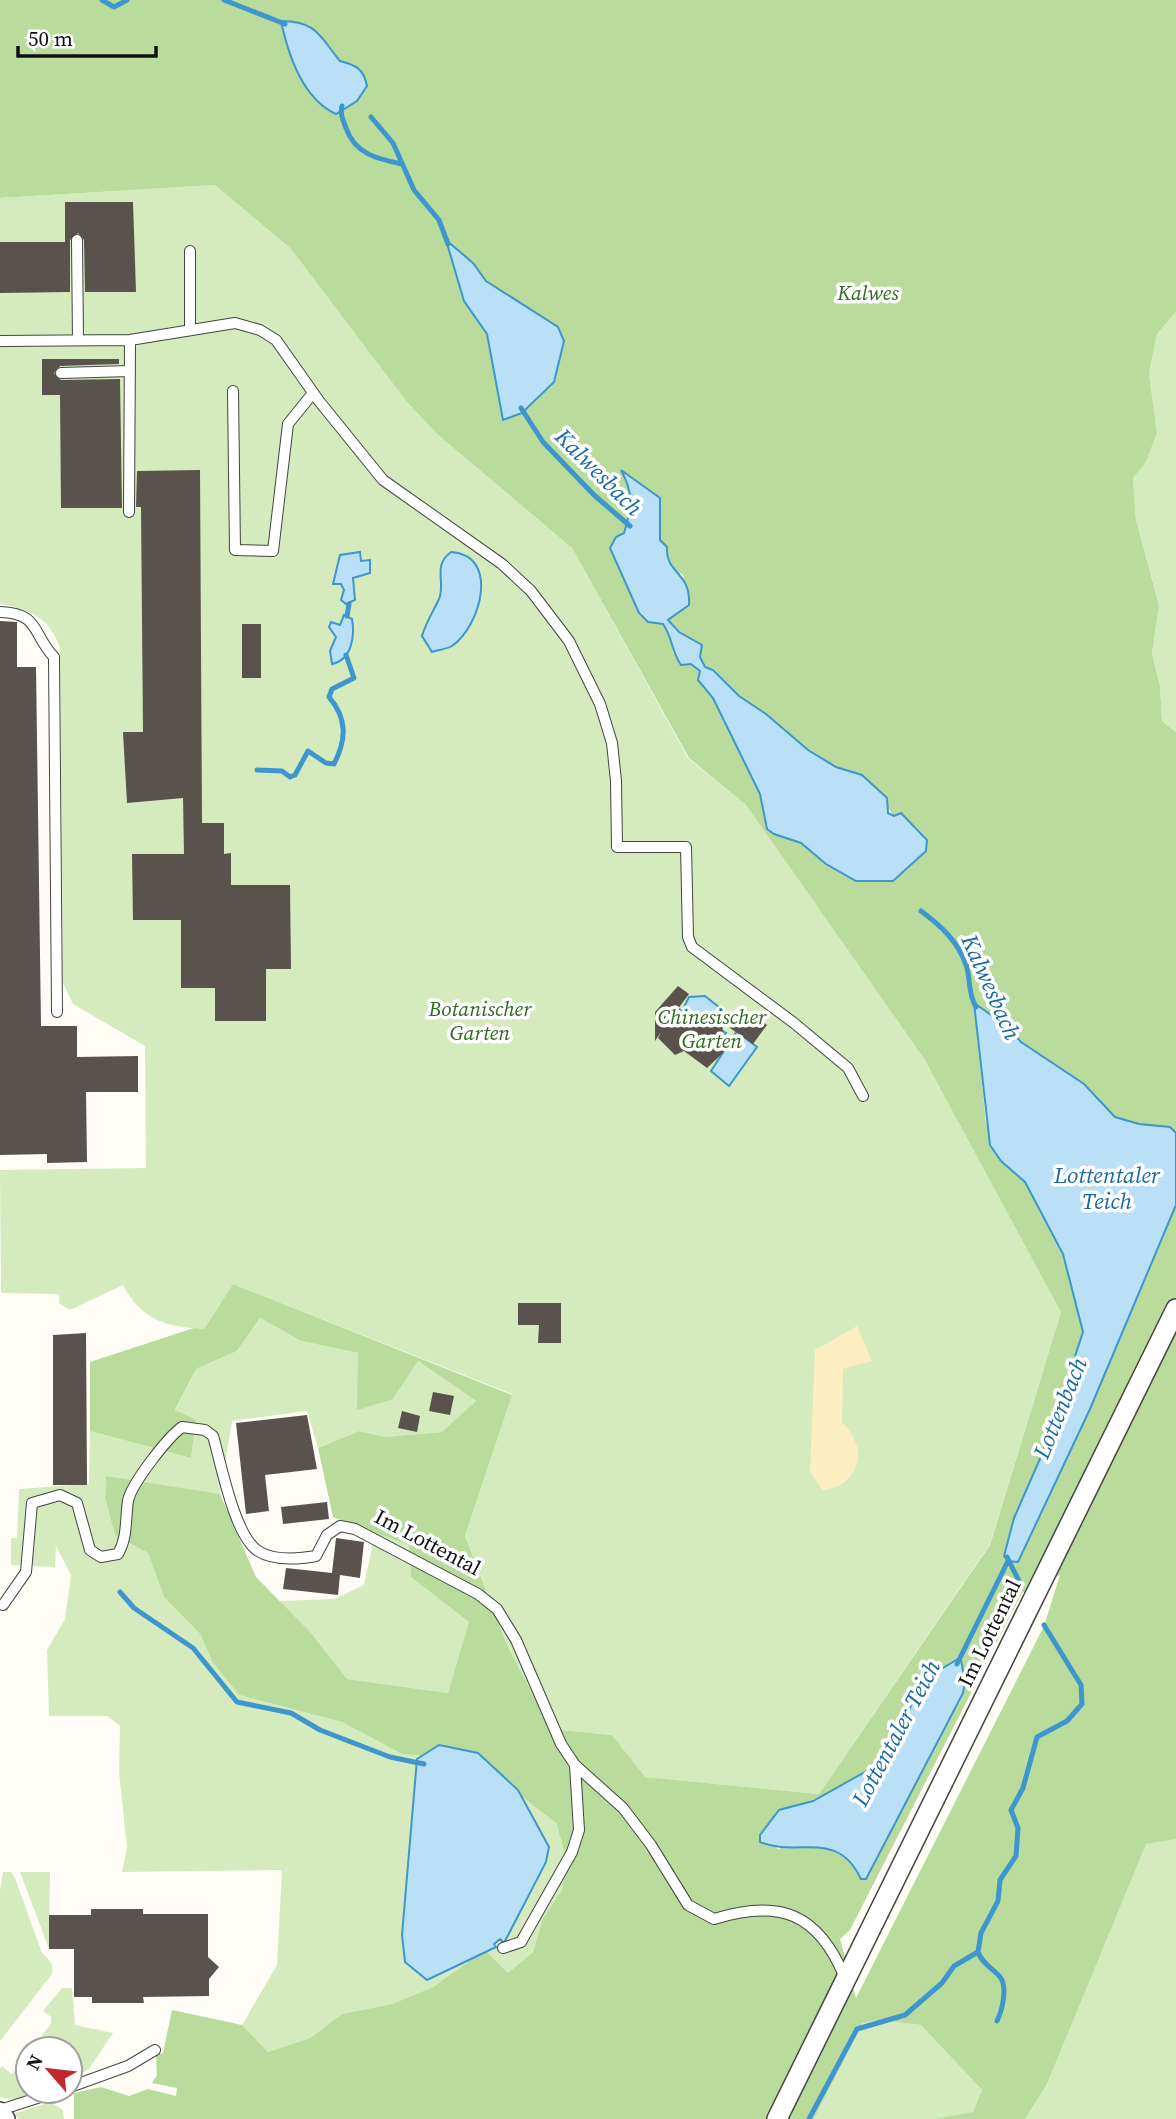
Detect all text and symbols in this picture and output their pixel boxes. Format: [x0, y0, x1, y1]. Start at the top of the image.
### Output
scale bar [18, 14, 156, 58]
text: 50 m [28, 24, 73, 53]
park label: Kalwes [836, 278, 899, 307]
water label: Kalwesbach [547, 420, 650, 523]
water label: Kalwesbach [953, 928, 1029, 1045]
park label: Botanischer Garten [427, 994, 532, 1047]
park label: Chinesischer Garten [658, 1002, 767, 1055]
water label: Lottentaler Teich [1053, 1159, 1161, 1217]
water label: Lottenbach [1025, 1352, 1095, 1464]
street label: Im Lottental [370, 1502, 486, 1582]
street label: Im Lottental [950, 1574, 1028, 1692]
water label: Lottentaler Teich [843, 1654, 948, 1813]
north arrow [14, 2035, 84, 2105]
text: N [19, 2050, 49, 2074]

